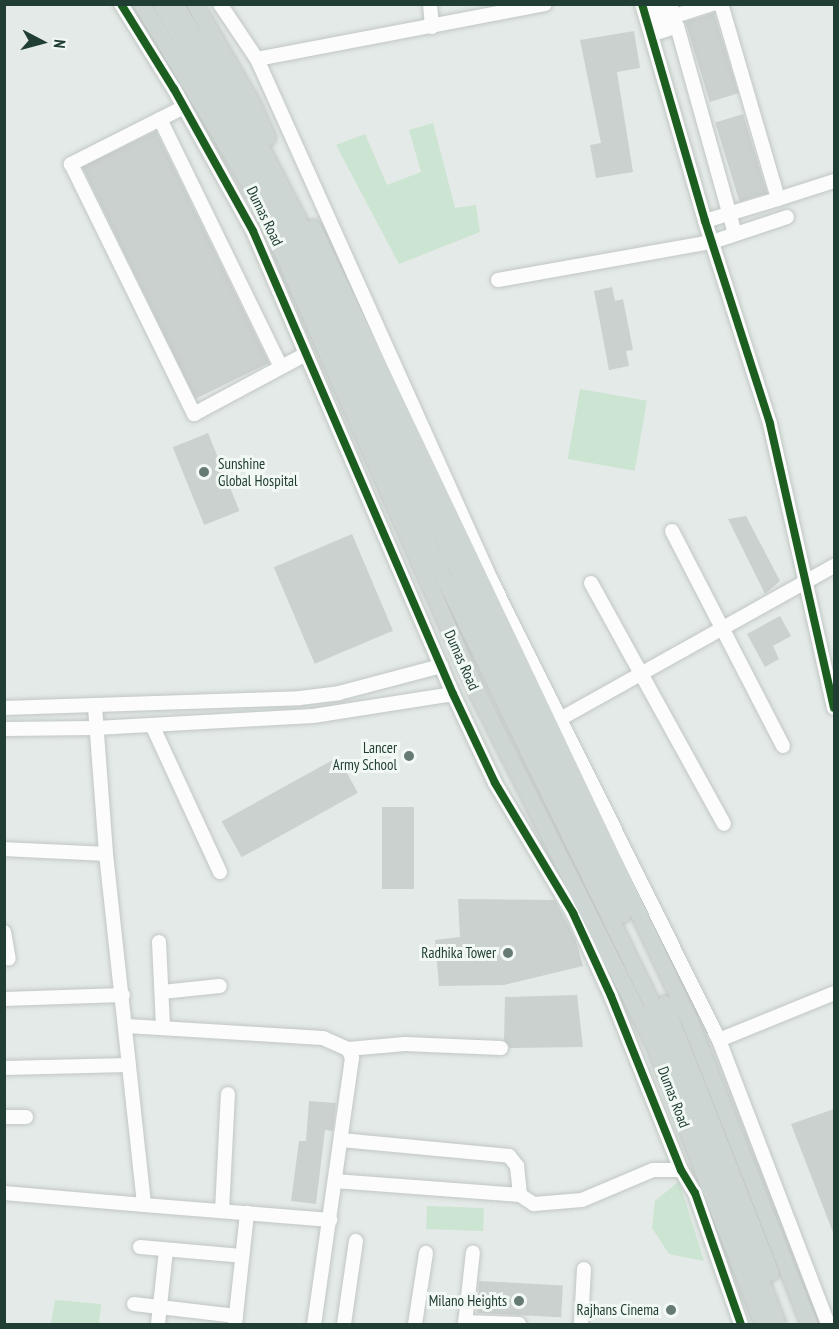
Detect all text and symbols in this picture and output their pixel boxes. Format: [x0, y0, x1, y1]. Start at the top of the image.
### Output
north arrow [12, 12, 72, 72]
text: N [50, 39, 70, 49]
street label: Dumas Road [243, 183, 287, 249]
place label: Sunshine Global Hospital [218, 454, 298, 489]
marker: Sunshine Global Hospital [195, 463, 213, 481]
street label: Dumas Road [441, 627, 483, 693]
place label: Lancer Army School [332, 738, 397, 773]
marker: Lancer Army School [402, 749, 416, 763]
place label: Radhika Tower [421, 944, 496, 962]
marker: Radhika Tower [501, 946, 515, 960]
street label: Dumas Road [654, 1064, 694, 1130]
place label: Milano Heights [429, 1292, 507, 1310]
marker: Milano Heights [512, 1294, 526, 1308]
place label: Rajhans Cinema [576, 1301, 659, 1319]
marker: Rajhans Cinema [664, 1303, 678, 1317]

